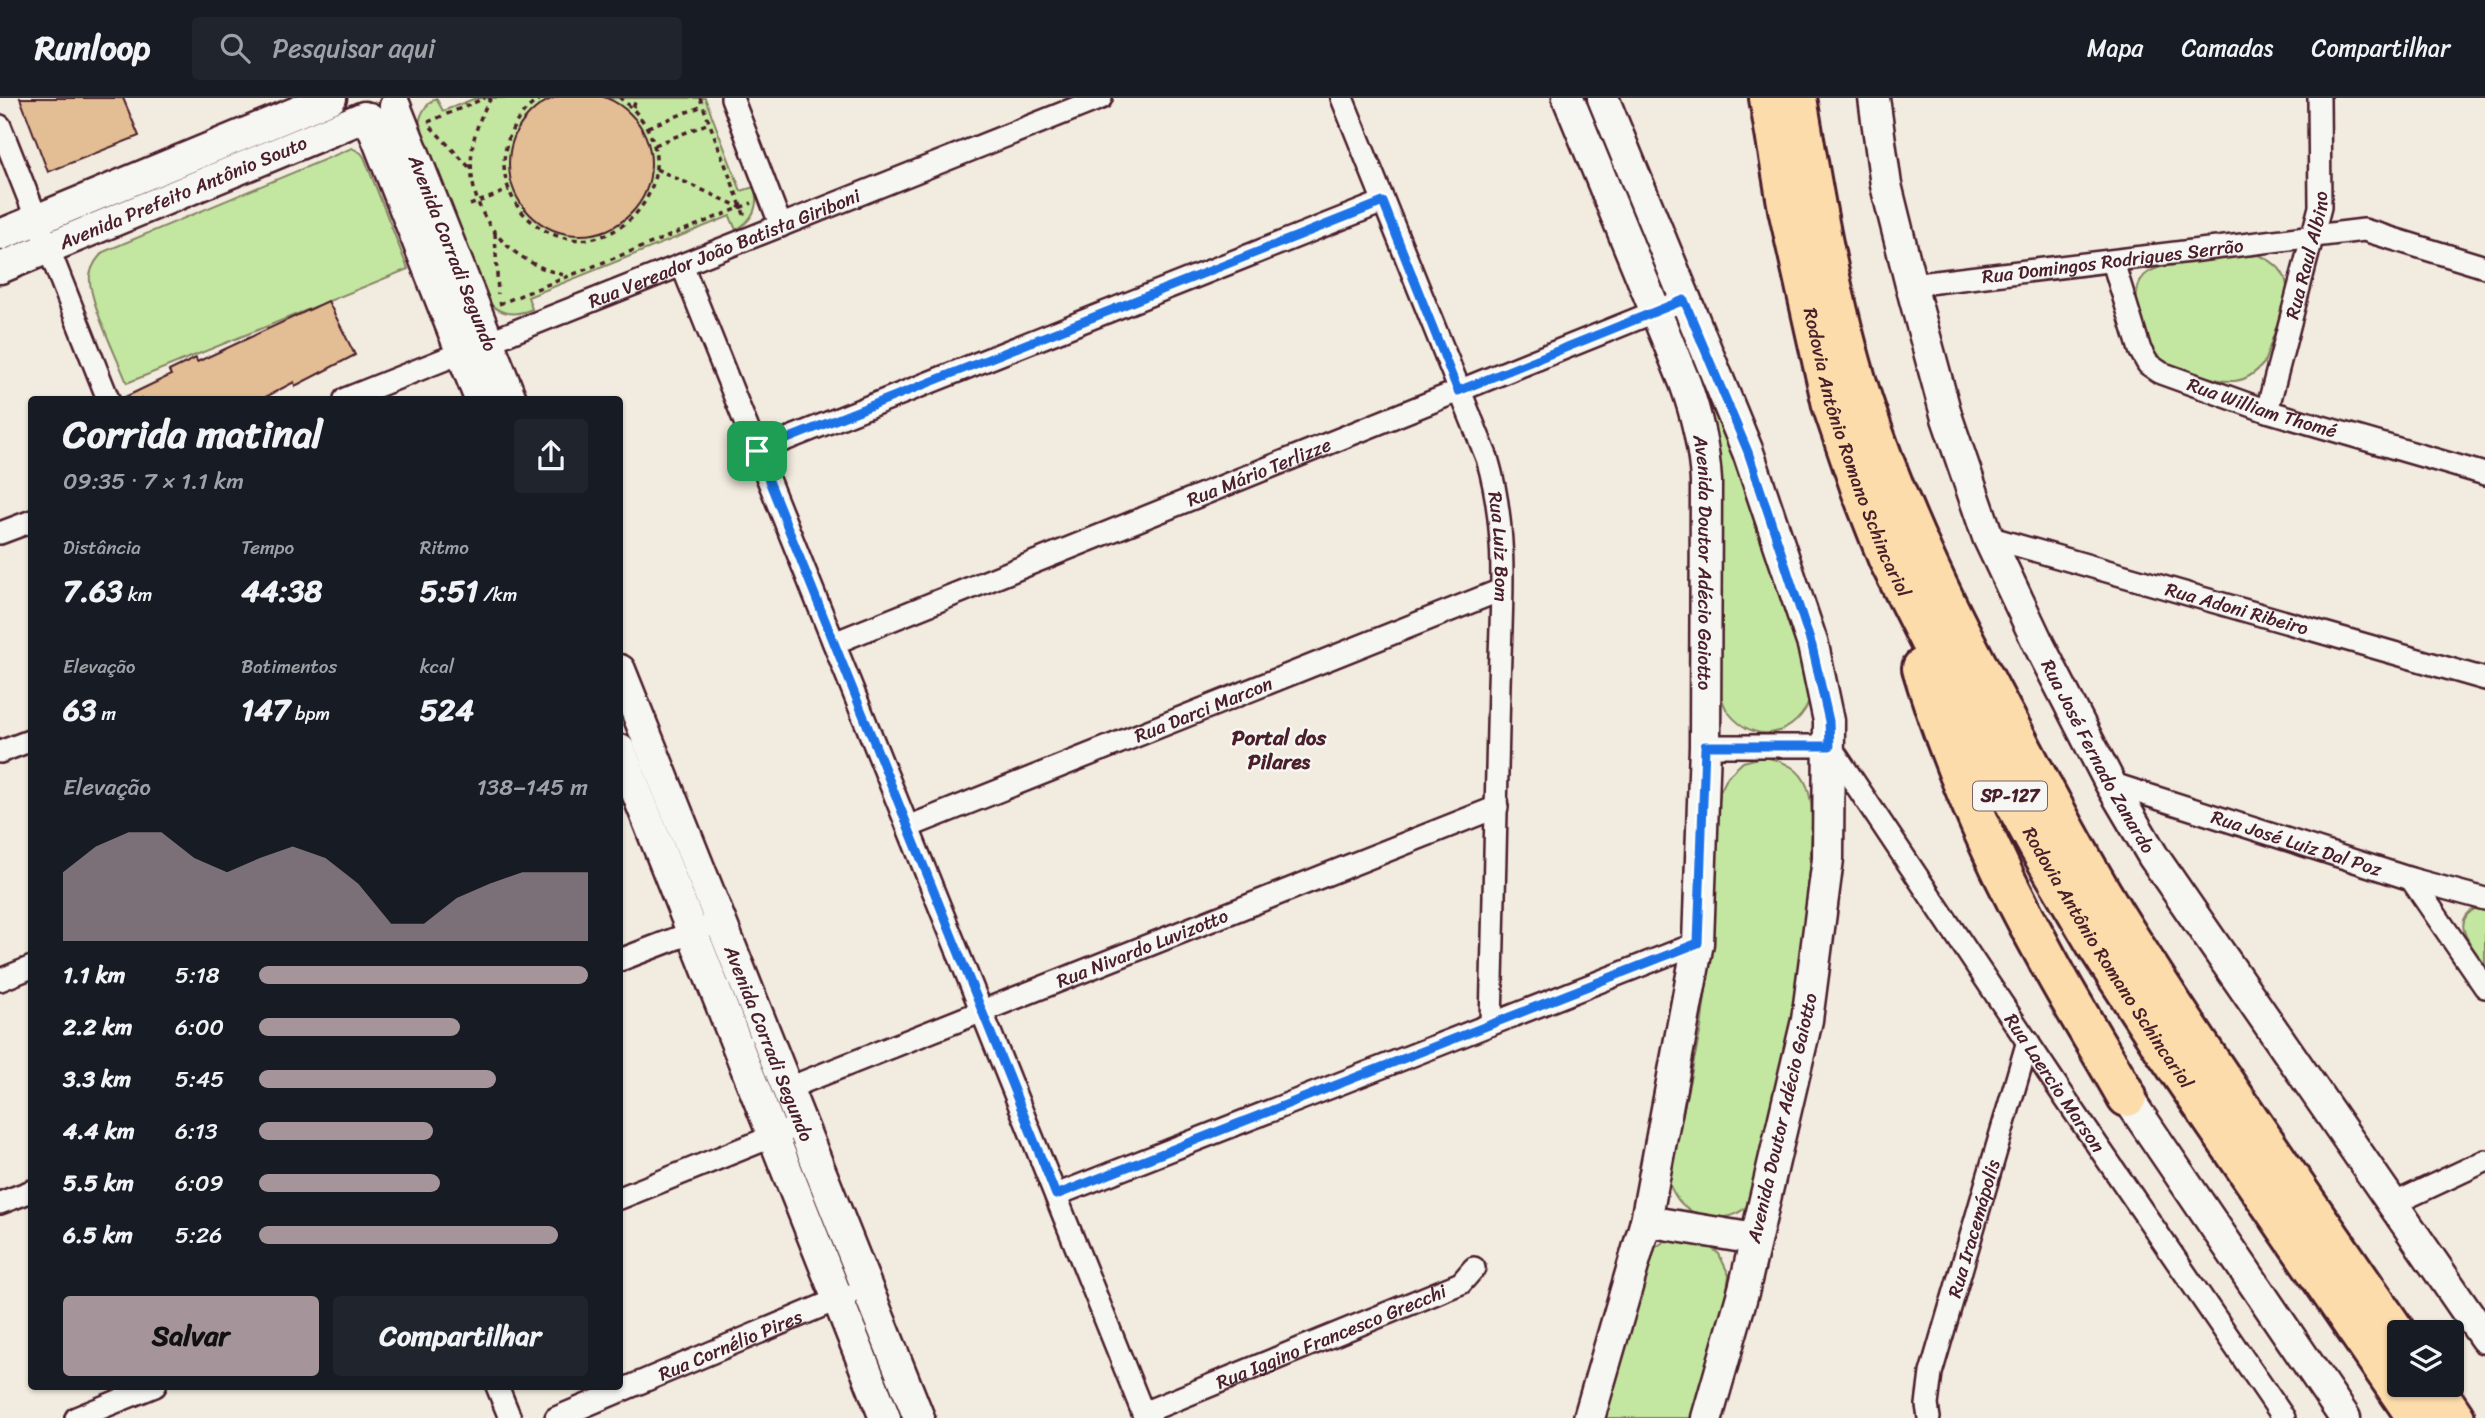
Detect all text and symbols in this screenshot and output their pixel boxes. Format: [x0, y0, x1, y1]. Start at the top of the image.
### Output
search box [192, 17, 682, 80]
text: Runloop [35, 19, 150, 77]
text: Pesquisar aqui [272, 25, 435, 71]
text: Mapa [2087, 27, 2143, 69]
text: Camadas [2181, 27, 2273, 69]
text: Compartilhar [2311, 27, 2450, 69]
icon: search [216, 29, 254, 67]
street label: Avenida Prefeito Antônio Souto [53, 126, 312, 259]
street label: Avenida Corradi Segundo [399, 149, 507, 356]
street label: Rua Vereador João Batista Giriboni [583, 179, 866, 317]
street label: Rua Raul Albino [2275, 191, 2337, 323]
street label: Rua Domingos Rodrigues Serrão [1980, 228, 2246, 293]
street label: Rodovia Antônio Romano Schincariol [1794, 304, 1921, 603]
street label: Rua William Thomé [2183, 367, 2341, 447]
text: Corrida matinal [63, 401, 323, 468]
button: share [514, 419, 588, 493]
pin [727, 421, 787, 481]
street label: Rua Mário Terlizze [1181, 428, 1336, 516]
street label: Avenida Doutor Adécio Gaiotto [1684, 431, 1723, 690]
icon: arrive [738, 432, 776, 470]
text: 09:35 · 7 × 1.1 km [63, 461, 244, 502]
street label: Rua Luiz Bom [1479, 489, 1519, 602]
text: Distância [63, 531, 141, 564]
text: Tempo [241, 531, 294, 564]
text: Ritmo [420, 531, 469, 564]
text: 7.63 [63, 564, 123, 618]
text: 44:38 [241, 564, 322, 618]
text: 5:51 [420, 564, 478, 618]
street label: Rua Adoni Ribeiro [2162, 572, 2313, 644]
text: km [123, 578, 152, 611]
text: /km [478, 578, 517, 611]
text: Elevação [63, 650, 136, 683]
text: Batimentos [241, 650, 337, 683]
text: kcal [420, 650, 454, 683]
street label: Rua José Fernado Zanardo [2032, 653, 2165, 860]
street label: Rua Darci Marcon [1129, 666, 1277, 751]
text: 63 [63, 683, 97, 737]
text: 147 [241, 683, 290, 737]
text: 524 [420, 683, 474, 737]
text: m [97, 697, 116, 730]
text: bpm [290, 697, 330, 730]
district label: Portal dos Pilares [1232, 719, 1326, 781]
text: Elevação [63, 767, 151, 808]
text: 138–145 m [477, 767, 588, 808]
road number: SP-127 [1973, 782, 2047, 810]
street label: Rua José Luiz Dal Poz [2207, 800, 2387, 886]
street label: Rodovia Antônio Romano Schincariol [2014, 820, 2203, 1096]
street label: Rua Nivardo Luvizotto [1051, 899, 1233, 997]
street label: Avenida Corradi Segundo [715, 939, 823, 1147]
text: 1.1 km [63, 955, 126, 996]
text: 5:18 [175, 955, 220, 996]
street label: Avenida Doutor Adécio Gaiotto [1737, 990, 1827, 1247]
street label: Rua Laercio Marson [1996, 1006, 2114, 1159]
text: 2.2 km [63, 1007, 132, 1048]
text: 6:00 [175, 1007, 224, 1048]
text: 3.3 km [63, 1059, 131, 1100]
text: 5:45 [175, 1059, 224, 1100]
text: 4.4 km [63, 1111, 135, 1152]
text: 6:13 [175, 1111, 218, 1152]
street label: Rua Iracemápolis [1937, 1155, 2009, 1302]
text: 5.5 km [63, 1163, 134, 1204]
text: 6:09 [175, 1163, 224, 1204]
text: 6.5 km [63, 1215, 133, 1256]
text: 5:26 [175, 1215, 222, 1256]
street label: Rua Iggino Francesco Grecchi [1211, 1274, 1452, 1398]
button: Salvar [63, 1296, 319, 1376]
button: Compartilhar [333, 1296, 588, 1376]
street label: Rua Cornélio Pires [653, 1299, 808, 1390]
map controls [2387, 1320, 2464, 1397]
button: layers [2387, 1320, 2464, 1397]

